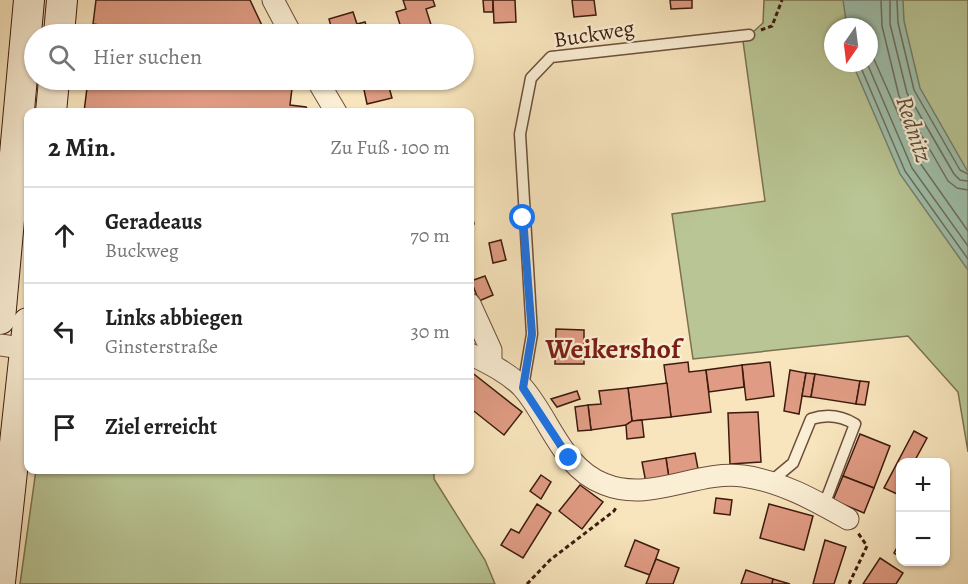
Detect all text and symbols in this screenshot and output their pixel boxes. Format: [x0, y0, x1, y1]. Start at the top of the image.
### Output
street label: Buckweg [552, 13, 636, 55]
north arrow [824, 18, 878, 72]
search box [24, 24, 474, 90]
icon: search [45, 41, 78, 74]
text: Hier suchen [93, 42, 202, 72]
water label: Rednitz [888, 92, 940, 167]
text: 2 Min. [48, 130, 116, 165]
text: Zu Fuß · 100 m [331, 134, 450, 161]
route start [509, 204, 535, 230]
text: Geradeaus [105, 207, 202, 237]
icon: ahead [48, 219, 81, 252]
text: 70 m [410, 222, 450, 249]
text: Buckweg [105, 237, 179, 264]
text: Links abbiegen [105, 303, 243, 333]
icon: left [48, 315, 81, 348]
text: 30 m [410, 318, 450, 345]
district label: Weikershof [544, 330, 684, 368]
text: Ginsterstraße [105, 333, 218, 360]
icon: arrive [48, 411, 81, 444]
text: Ziel erreicht [105, 412, 217, 442]
route end [555, 444, 581, 470]
map controls [896, 458, 950, 566]
button: + [896, 458, 950, 512]
button: − [896, 512, 950, 566]

